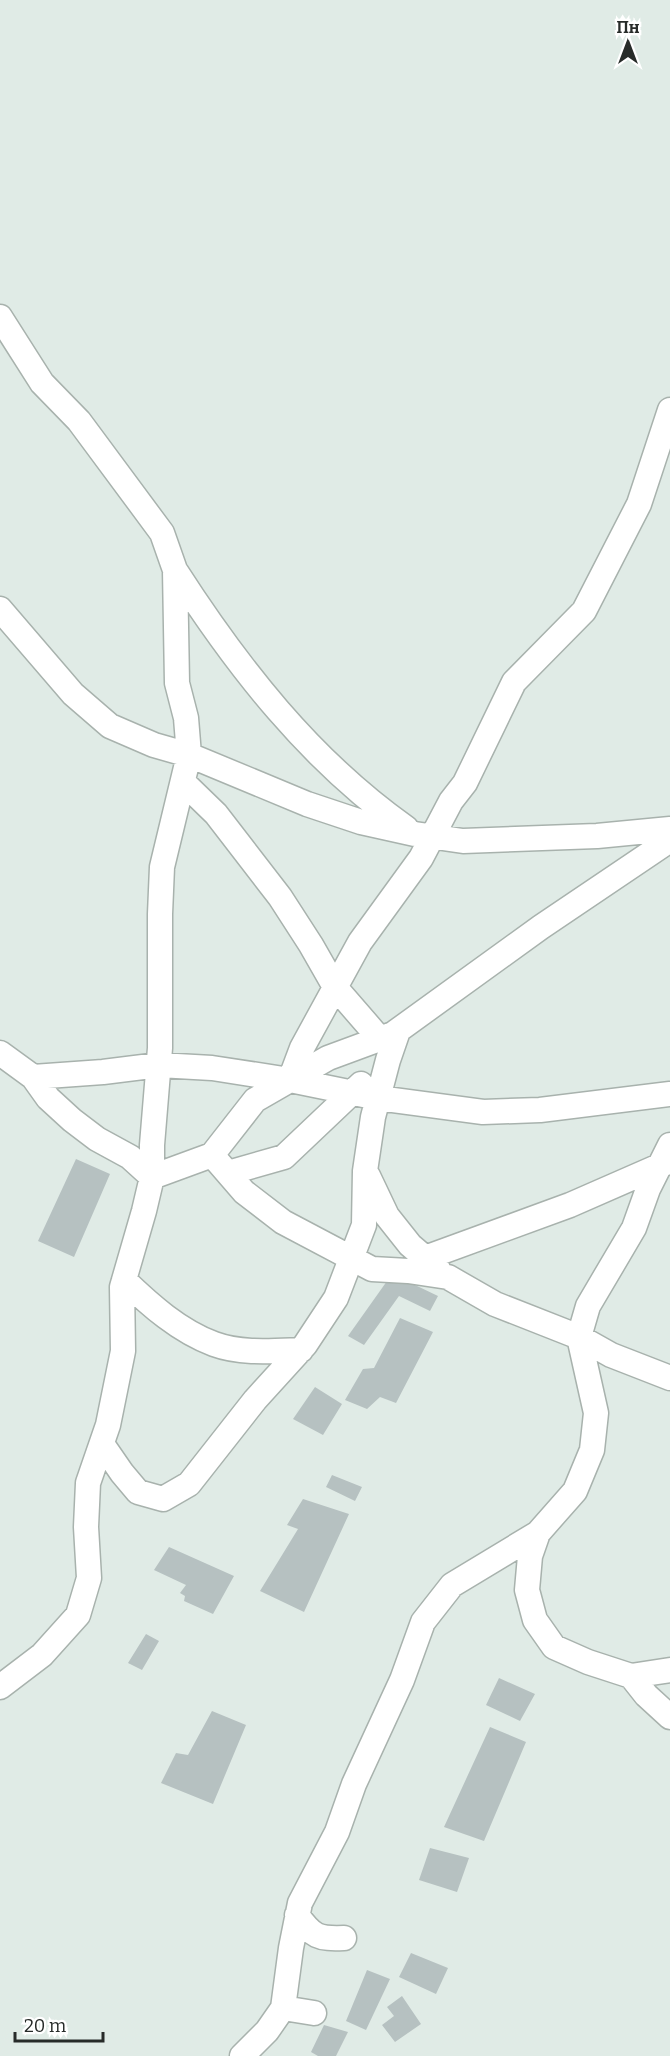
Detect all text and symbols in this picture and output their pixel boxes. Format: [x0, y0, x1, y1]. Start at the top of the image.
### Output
north arrow [598, 12, 658, 72]
text: Пн [616, 18, 640, 37]
scale bar [15, 2005, 104, 2043]
text: 20 m [24, 2015, 66, 2037]

